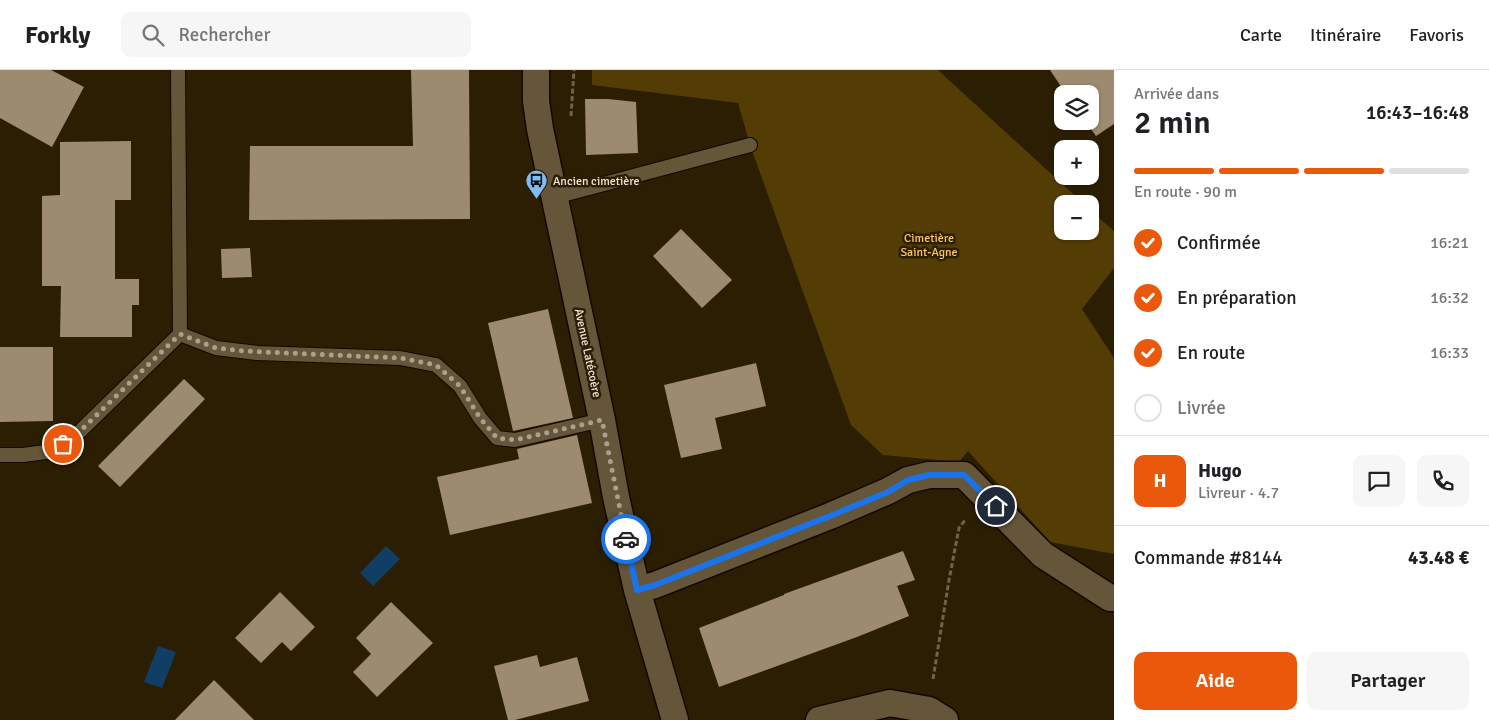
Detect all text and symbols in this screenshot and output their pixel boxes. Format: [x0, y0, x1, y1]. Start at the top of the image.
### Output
search box [121, 12, 471, 57]
text: Forkly [25, 20, 91, 50]
icon: search [139, 21, 167, 49]
text: Rechercher [179, 23, 270, 47]
text: Carte [1240, 24, 1282, 46]
text: Itinéraire [1310, 24, 1381, 46]
text: Favoris [1409, 24, 1464, 46]
text: Arrivée dans [1134, 84, 1219, 104]
map controls [1054, 85, 1099, 240]
button: layers [1054, 85, 1099, 130]
text: 16:43–16:48 [1366, 101, 1469, 125]
text: 2 min [1134, 103, 1211, 142]
button: + [1054, 140, 1099, 185]
bus stop icon: Ancien cimetière [525, 169, 549, 200]
place label: Ancien cimetière [553, 174, 639, 189]
text: En route · 90 m [1134, 182, 1237, 202]
button: − [1054, 195, 1099, 240]
icon: check [1134, 229, 1162, 257]
park label: Cimetière Saint-Agne [900, 231, 958, 260]
text: Confirmée [1177, 231, 1261, 255]
text: 16:21 [1430, 233, 1469, 253]
icon: check [1134, 284, 1162, 312]
text: En préparation [1177, 286, 1297, 310]
text: 16:32 [1430, 288, 1469, 308]
street label: Avenue Latécoère [571, 307, 604, 399]
icon: check [1134, 339, 1162, 367]
text: En route [1177, 341, 1245, 365]
text: 16:33 [1430, 343, 1469, 363]
text: Livrée [1177, 396, 1226, 420]
pin [42, 423, 84, 465]
icon: bag [49, 430, 77, 458]
button: chat [1353, 455, 1405, 507]
button: phone [1417, 455, 1469, 507]
text: Hugo [1198, 459, 1242, 483]
text: H [1153, 469, 1167, 493]
text: Livreur · 4.7 [1198, 483, 1279, 503]
pin [975, 485, 1017, 527]
icon: home [982, 492, 1010, 520]
courier [601, 514, 651, 564]
icon: car [612, 525, 640, 553]
text: Commande #8144 [1134, 546, 1283, 570]
text: 43.48 € [1408, 546, 1469, 570]
button: Aide [1134, 652, 1297, 710]
button: Partager [1307, 652, 1469, 710]

